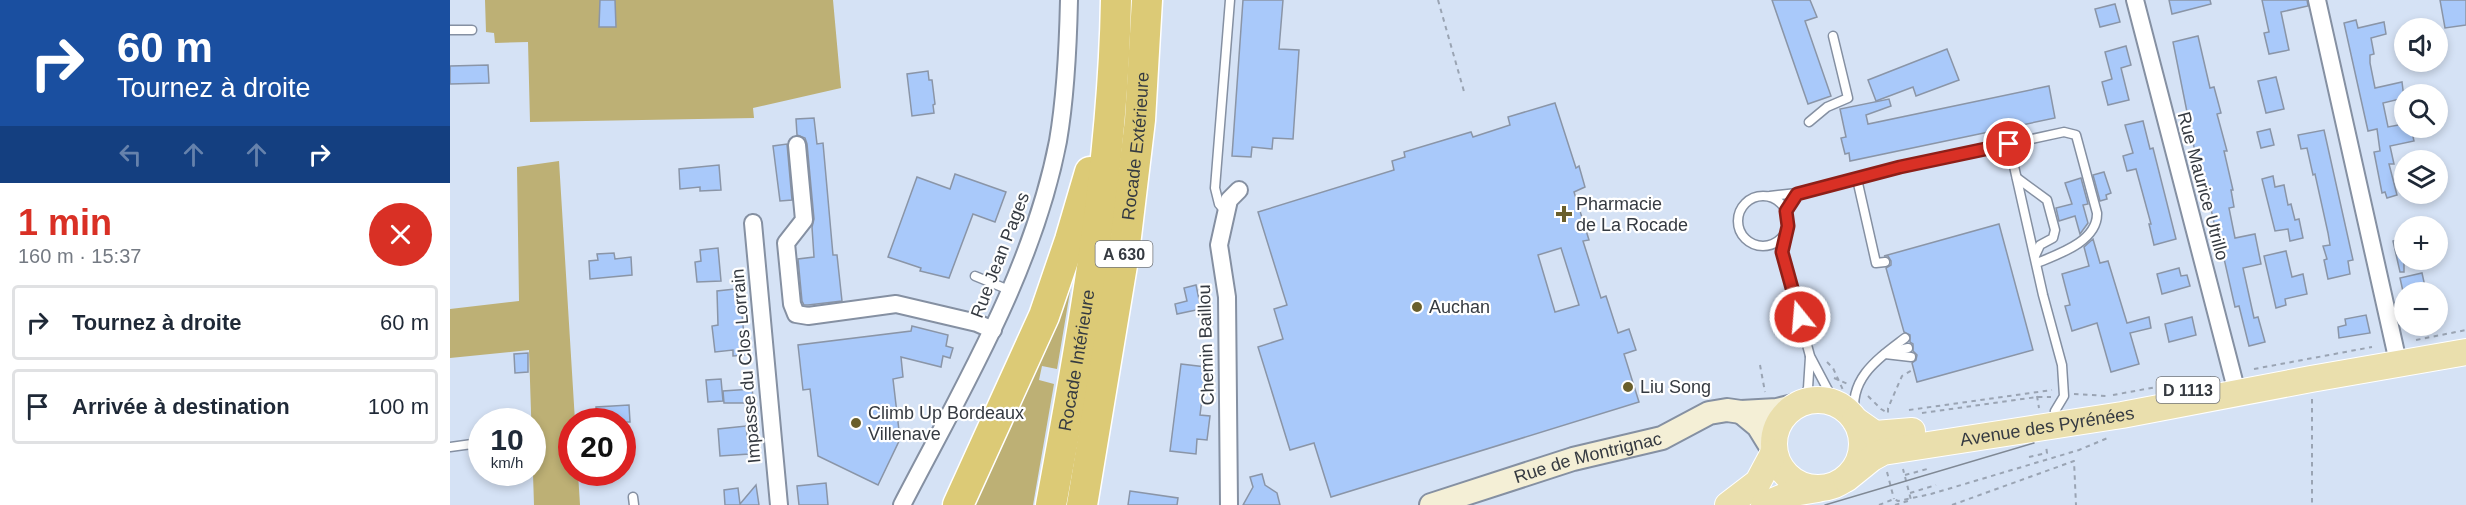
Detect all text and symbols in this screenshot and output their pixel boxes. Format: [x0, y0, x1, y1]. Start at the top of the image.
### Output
map controls [2394, 18, 2448, 336]
button: sound [2394, 18, 2448, 72]
icon: right [18, 24, 96, 102]
text: 60 m [117, 24, 213, 71]
street label: Rocade Extérieure [1118, 71, 1153, 221]
text: Tournez à droite [117, 73, 311, 103]
button: search [2394, 84, 2448, 138]
street label: Rue Maurice Utrillo [2174, 109, 2232, 263]
pin [1983, 118, 2034, 169]
icon: arrive [1992, 127, 2025, 160]
icon: left [114, 138, 147, 171]
icon: ahead [177, 138, 210, 171]
icon: ahead [240, 138, 273, 171]
icon: right [303, 138, 336, 171]
button: layers [2394, 150, 2448, 204]
street label: Rue Jean Pages [967, 189, 1033, 321]
place label: Pharmacie de La Rocade [1576, 194, 1688, 235]
text: 1 min [18, 202, 112, 243]
button: close [369, 203, 432, 266]
marker: Pharmacie de La Rocade [1557, 207, 1571, 221]
button: + [2394, 216, 2448, 270]
road number: A 630 [1096, 241, 1152, 267]
text: 160 m · 15:37 [18, 245, 141, 267]
street label: Impasse du Clos Lorrain [728, 268, 764, 464]
button: − [2394, 282, 2448, 336]
street label: Chemin Baillou [1194, 284, 1218, 406]
position arrow [1768, 285, 1832, 349]
street label: Rocade Intérieure [1055, 288, 1099, 433]
place label: Auchan [1429, 297, 1490, 317]
marker: Auchan [1410, 300, 1424, 314]
icon: right [21, 306, 54, 339]
text: Tournez à droite [72, 310, 242, 335]
text: 60 m [380, 310, 429, 335]
place label: Liu Song [1640, 377, 1711, 397]
road number: D 1113 [2156, 377, 2220, 403]
marker: Liu Song [1621, 380, 1635, 394]
icon: arrive [21, 390, 54, 423]
text: Arrivée à destination [72, 394, 290, 419]
text: 100 m [368, 394, 429, 419]
place label: Climb Up Bordeaux Villenave [868, 403, 1024, 444]
street label: Avenue des Pyrénées [1959, 403, 2136, 450]
speed limit sign: 20 [558, 408, 636, 486]
marker: Climb Up Bordeaux Villenave [849, 416, 863, 430]
text: 10 [490, 423, 524, 456]
street label: Rue de Montrignac [1512, 428, 1664, 487]
text: km/h [491, 454, 523, 471]

